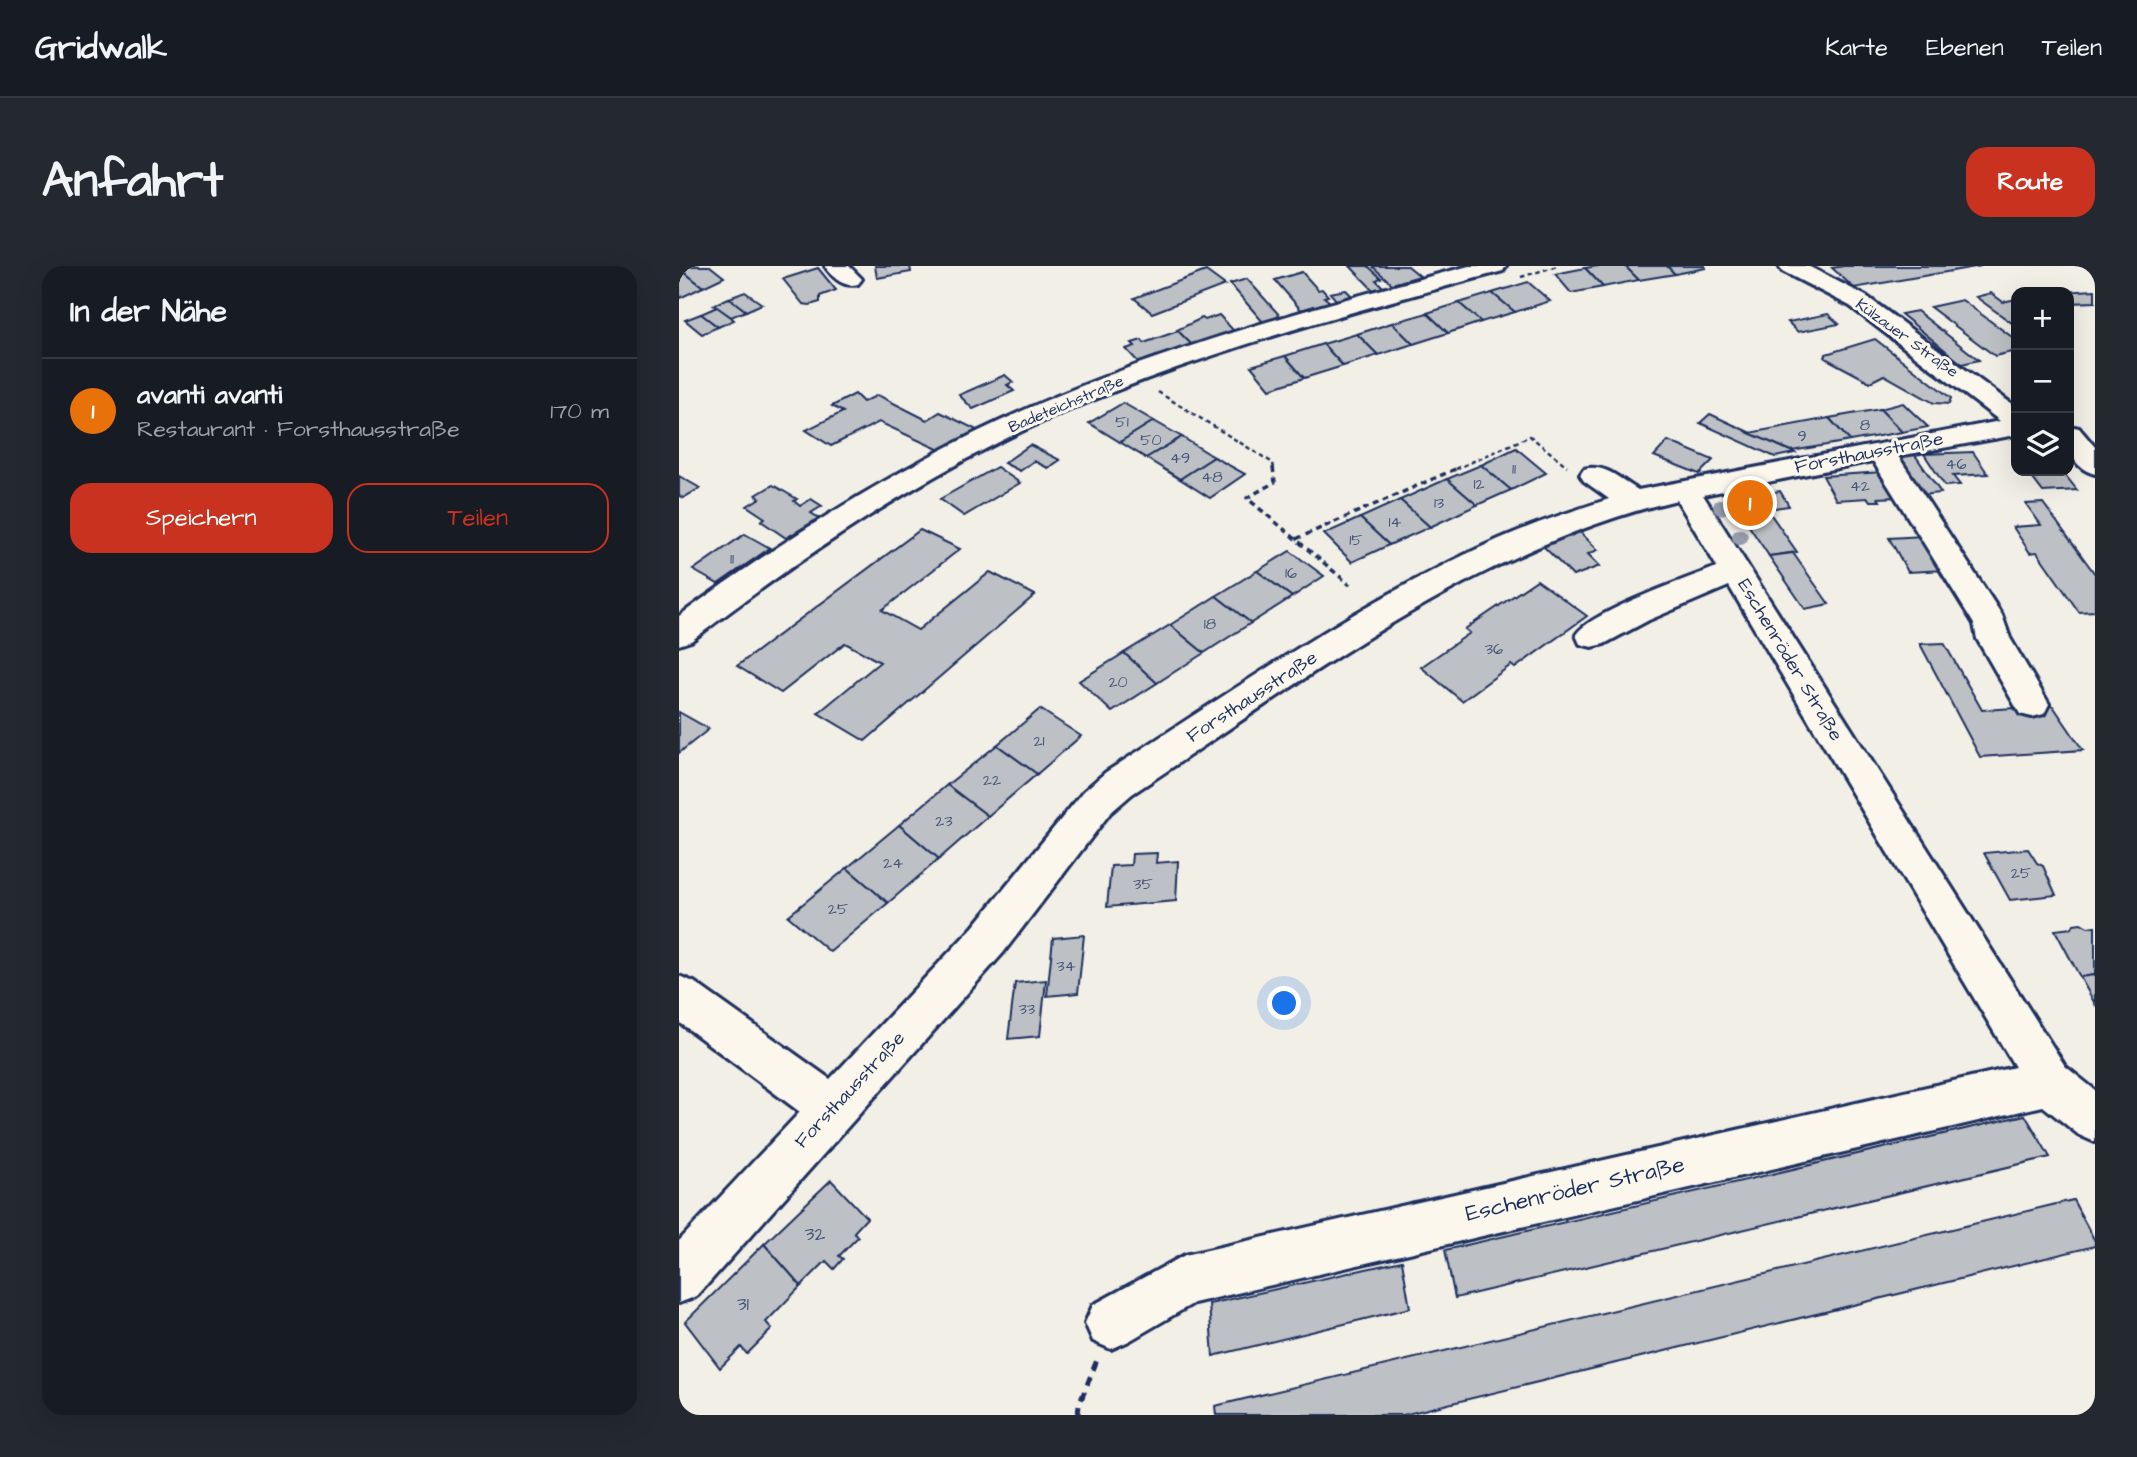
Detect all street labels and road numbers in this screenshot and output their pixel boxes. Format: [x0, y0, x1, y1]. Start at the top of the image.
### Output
street label: Külzauer Straße [1851, 293, 1963, 383]
street label: Badeteichstraße [1005, 370, 1127, 438]
street label: Forsthausstraße [1792, 425, 1946, 481]
street label: Eschenröder Straße [1731, 574, 1849, 746]
street label: Forsthausstraße [1181, 645, 1323, 749]
street label: Forsthausstraße [789, 1026, 911, 1154]
street label: Eschenröder Straße [1462, 1148, 1688, 1230]

